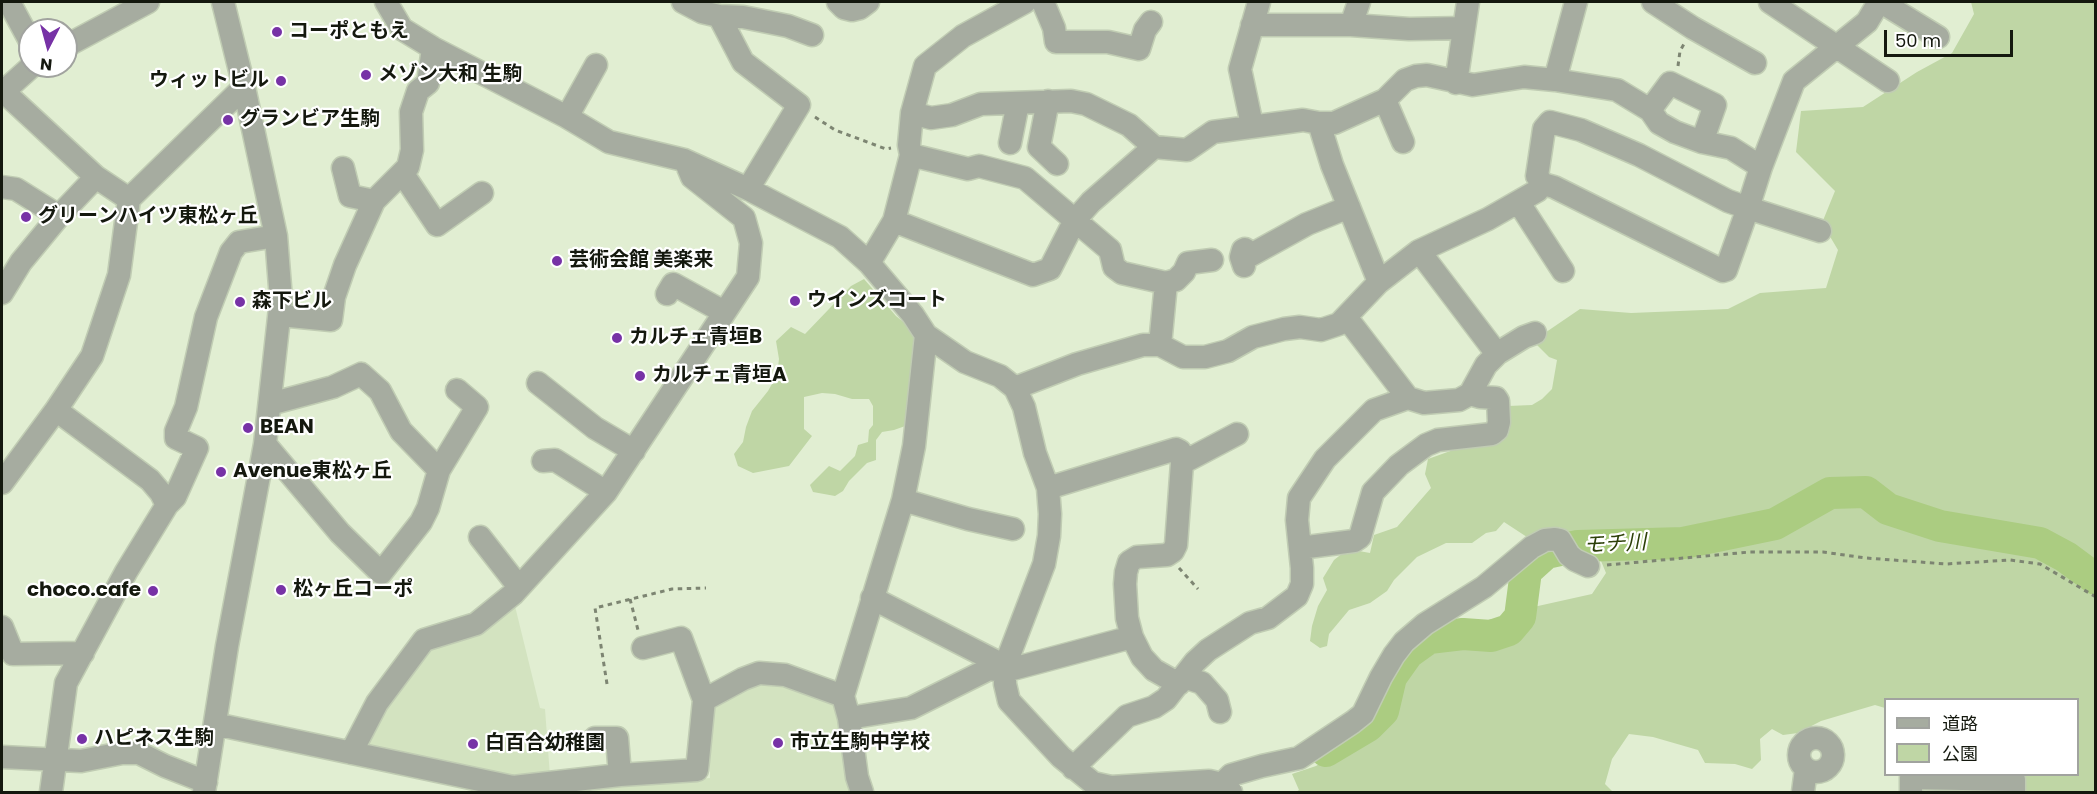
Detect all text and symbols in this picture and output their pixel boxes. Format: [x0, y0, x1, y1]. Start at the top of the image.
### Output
north arrow [18, 18, 78, 78]
scale bar [1887, 18, 2016, 56]
place label: コーポともえ [289, 20, 409, 44]
marker: コーポともえ [270, 25, 284, 39]
text: 50 m [1895, 28, 1941, 53]
text: N [39, 52, 53, 76]
place label: メゾン大和 生駒 [378, 63, 522, 87]
marker: メゾン大和 生駒 [359, 68, 373, 82]
place label: ウィットビル [149, 69, 269, 93]
marker: ウィットビル [274, 74, 288, 88]
place label: グランビア生駒 [240, 108, 380, 132]
marker: グランビア生駒 [221, 113, 235, 127]
place label: グリーンハイツ東松ヶ丘 [38, 205, 258, 229]
marker: グリーンハイツ東松ヶ丘 [19, 210, 33, 224]
place label: 芸術会館 美楽来 [569, 249, 713, 273]
marker: 芸術会館 美楽来 [550, 254, 564, 268]
place label: ウインズコート [807, 289, 947, 313]
place label: 森下ビル [252, 290, 332, 314]
marker: ウインズコート [788, 294, 802, 308]
marker: 森下ビル [233, 295, 247, 309]
place label: カルチェ青垣B [629, 326, 762, 350]
marker: カルチェ青垣B [610, 331, 624, 345]
place label: カルチェ青垣A [652, 364, 787, 388]
marker: カルチェ青垣A [633, 369, 647, 383]
place label: BEAN [260, 416, 314, 440]
marker: BEAN [241, 421, 255, 435]
place label: Avenue東松ヶ丘 [233, 460, 392, 484]
marker: Avenue東松ヶ丘 [214, 465, 228, 479]
water label: モチ川 [1583, 531, 1647, 559]
place label: 松ヶ丘コーポ [293, 578, 413, 602]
place label: choco.cafe [27, 579, 141, 603]
marker: 松ヶ丘コーポ [274, 583, 288, 597]
marker: choco.cafe [146, 584, 160, 598]
legend [1884, 698, 2079, 776]
text: 道路 [1942, 711, 1978, 736]
place label: ハピネス生駒 [94, 727, 214, 751]
place label: 市立生駒中学校 [790, 731, 930, 755]
marker: ハピネス生駒 [75, 732, 89, 746]
place label: 白百合幼稚園 [485, 732, 605, 756]
marker: 市立生駒中学校 [771, 736, 785, 750]
marker: 白百合幼稚園 [466, 737, 480, 751]
text: 公園 [1942, 741, 1978, 766]

